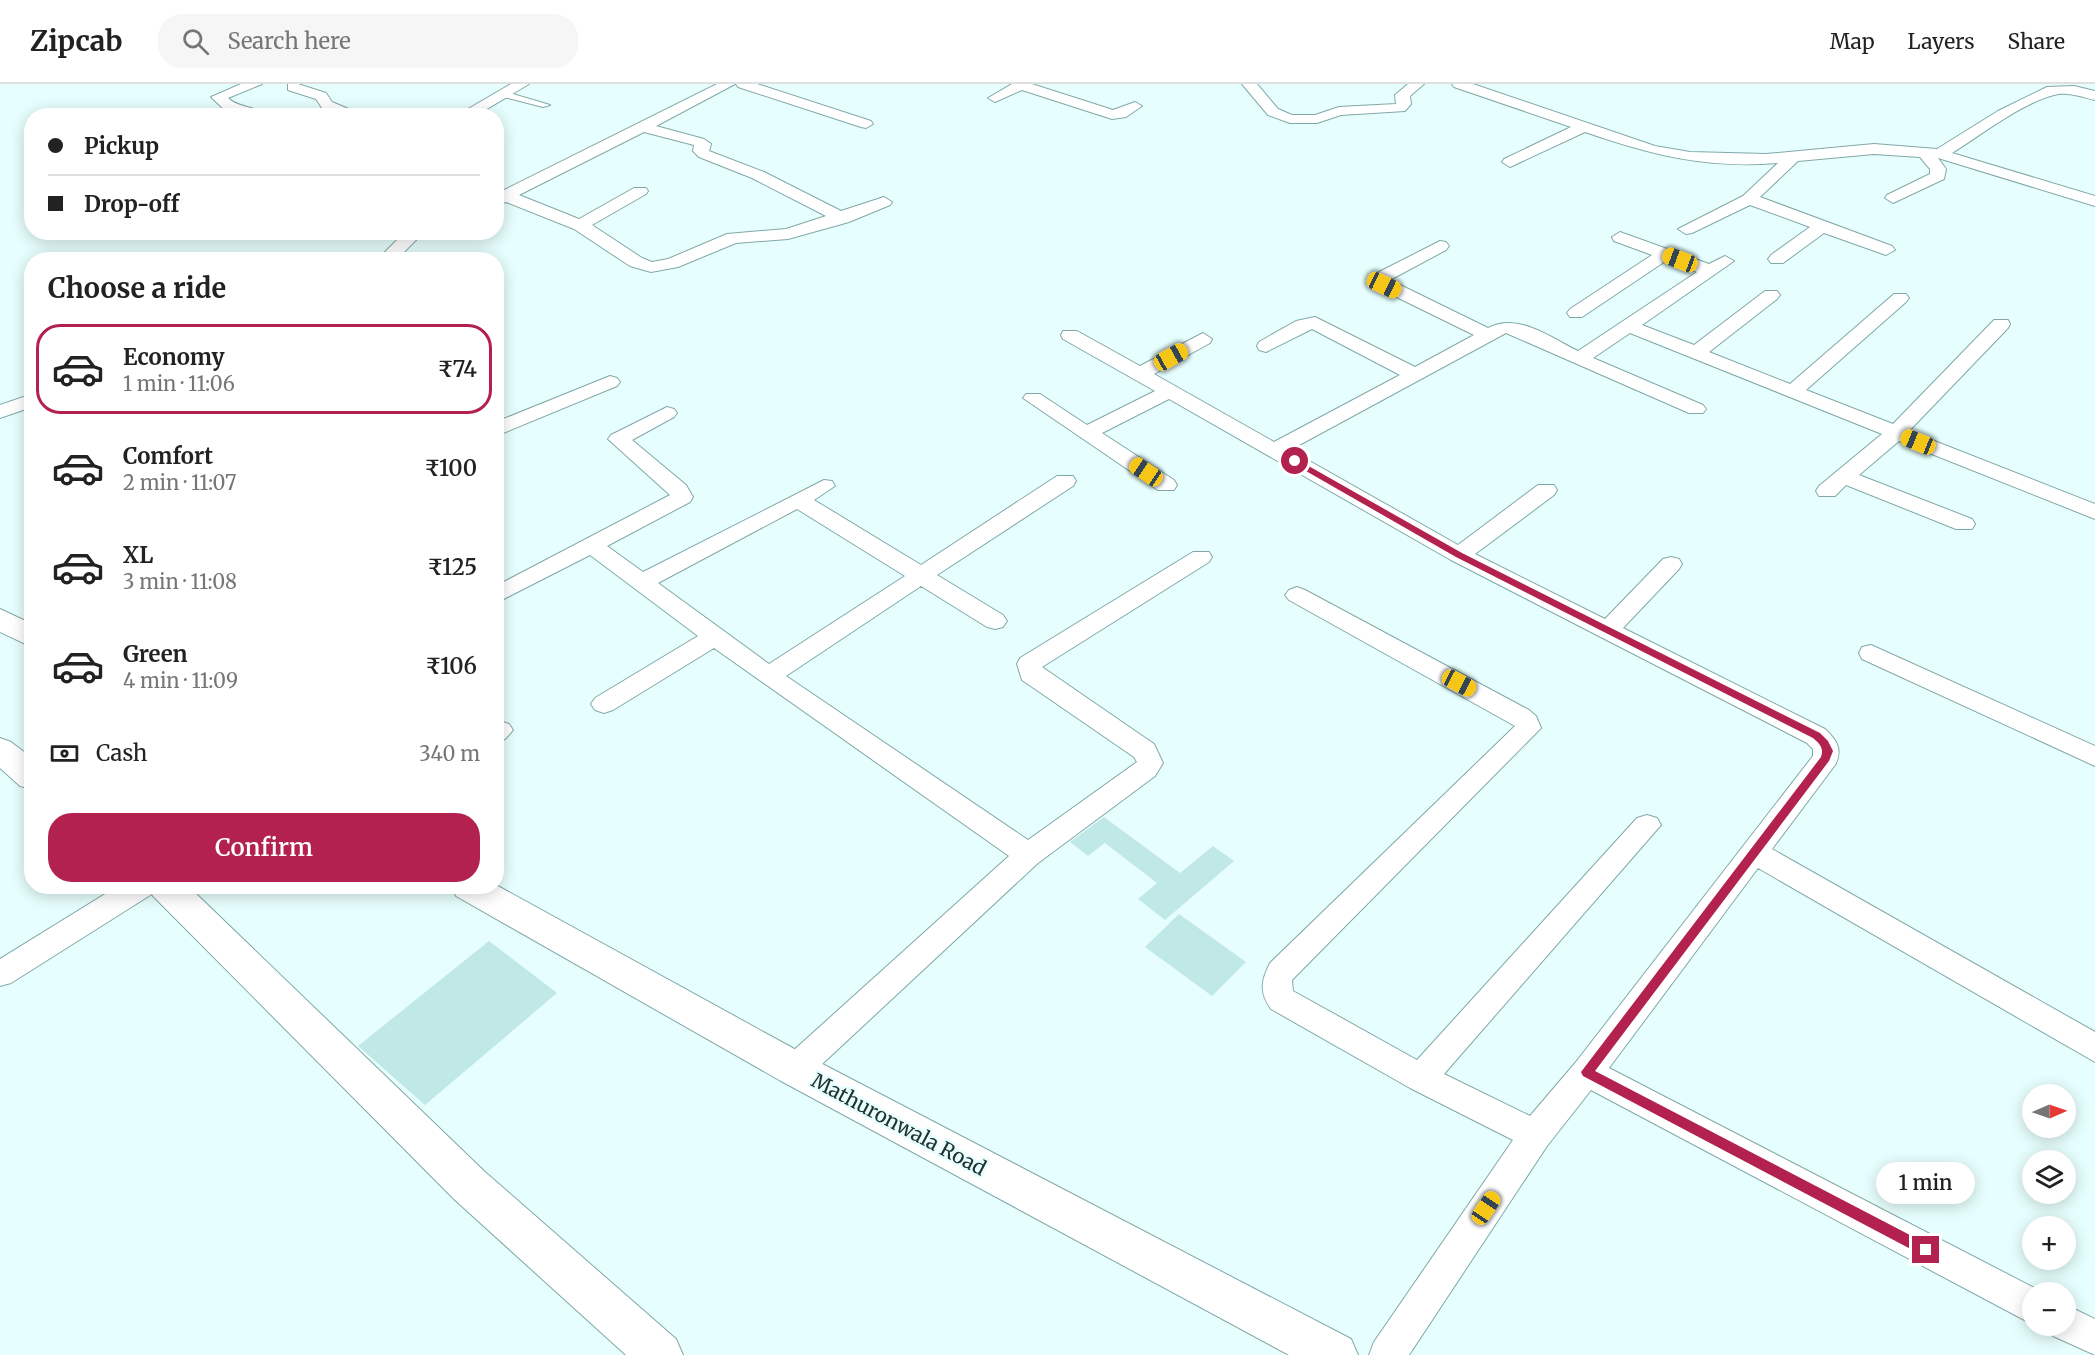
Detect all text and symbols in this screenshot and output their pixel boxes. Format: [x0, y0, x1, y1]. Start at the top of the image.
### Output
search box [158, 14, 578, 68]
text: Zipcab [30, 23, 122, 59]
icon: search [179, 25, 212, 58]
text: Search here [227, 27, 351, 55]
text: Map [1830, 28, 1875, 55]
text: Layers [1908, 28, 1975, 55]
text: Share [2008, 28, 2065, 55]
text: Pickup [84, 132, 159, 160]
text: Drop-off [84, 190, 179, 218]
car [1660, 245, 1700, 275]
car [1364, 269, 1404, 301]
text: Choose a ride [48, 271, 226, 305]
car [1151, 340, 1191, 374]
icon: car [51, 342, 105, 396]
text: Economy [123, 343, 224, 371]
text: ₹74 [438, 355, 477, 383]
text: 1 min · 11:06 [123, 371, 235, 396]
car [1898, 427, 1938, 457]
icon: car [51, 441, 105, 495]
text: Comfort [123, 442, 213, 470]
route start [1281, 447, 1308, 474]
text: ₹100 [424, 454, 477, 482]
car [1126, 454, 1166, 490]
text: 2 min · 11:07 [123, 470, 236, 495]
icon: car [51, 540, 105, 594]
text: XL [123, 541, 153, 569]
text: ₹125 [427, 553, 477, 581]
text: 3 min · 11:08 [123, 569, 237, 594]
icon: car [51, 639, 105, 693]
text: Green [123, 640, 187, 668]
text: ₹106 [426, 652, 477, 680]
car [1439, 667, 1479, 699]
text: 4 min · 11:09 [123, 668, 238, 693]
icon: cash [48, 737, 81, 770]
text: Cash [96, 739, 147, 767]
text: 340 m [419, 741, 480, 766]
button: Confirm [48, 813, 480, 882]
street label: Mathuronwala Road [807, 1067, 991, 1181]
north arrow [2022, 1084, 2076, 1138]
map controls [2022, 1084, 2076, 1336]
button: layers [2022, 1150, 2076, 1204]
callout: 1 min [1876, 1163, 1976, 1205]
text: 1 min [1899, 1170, 1952, 1195]
car [1468, 1188, 1504, 1228]
button: + [2022, 1216, 2076, 1270]
route end [1912, 1236, 1939, 1263]
button: − [2022, 1282, 2076, 1336]

